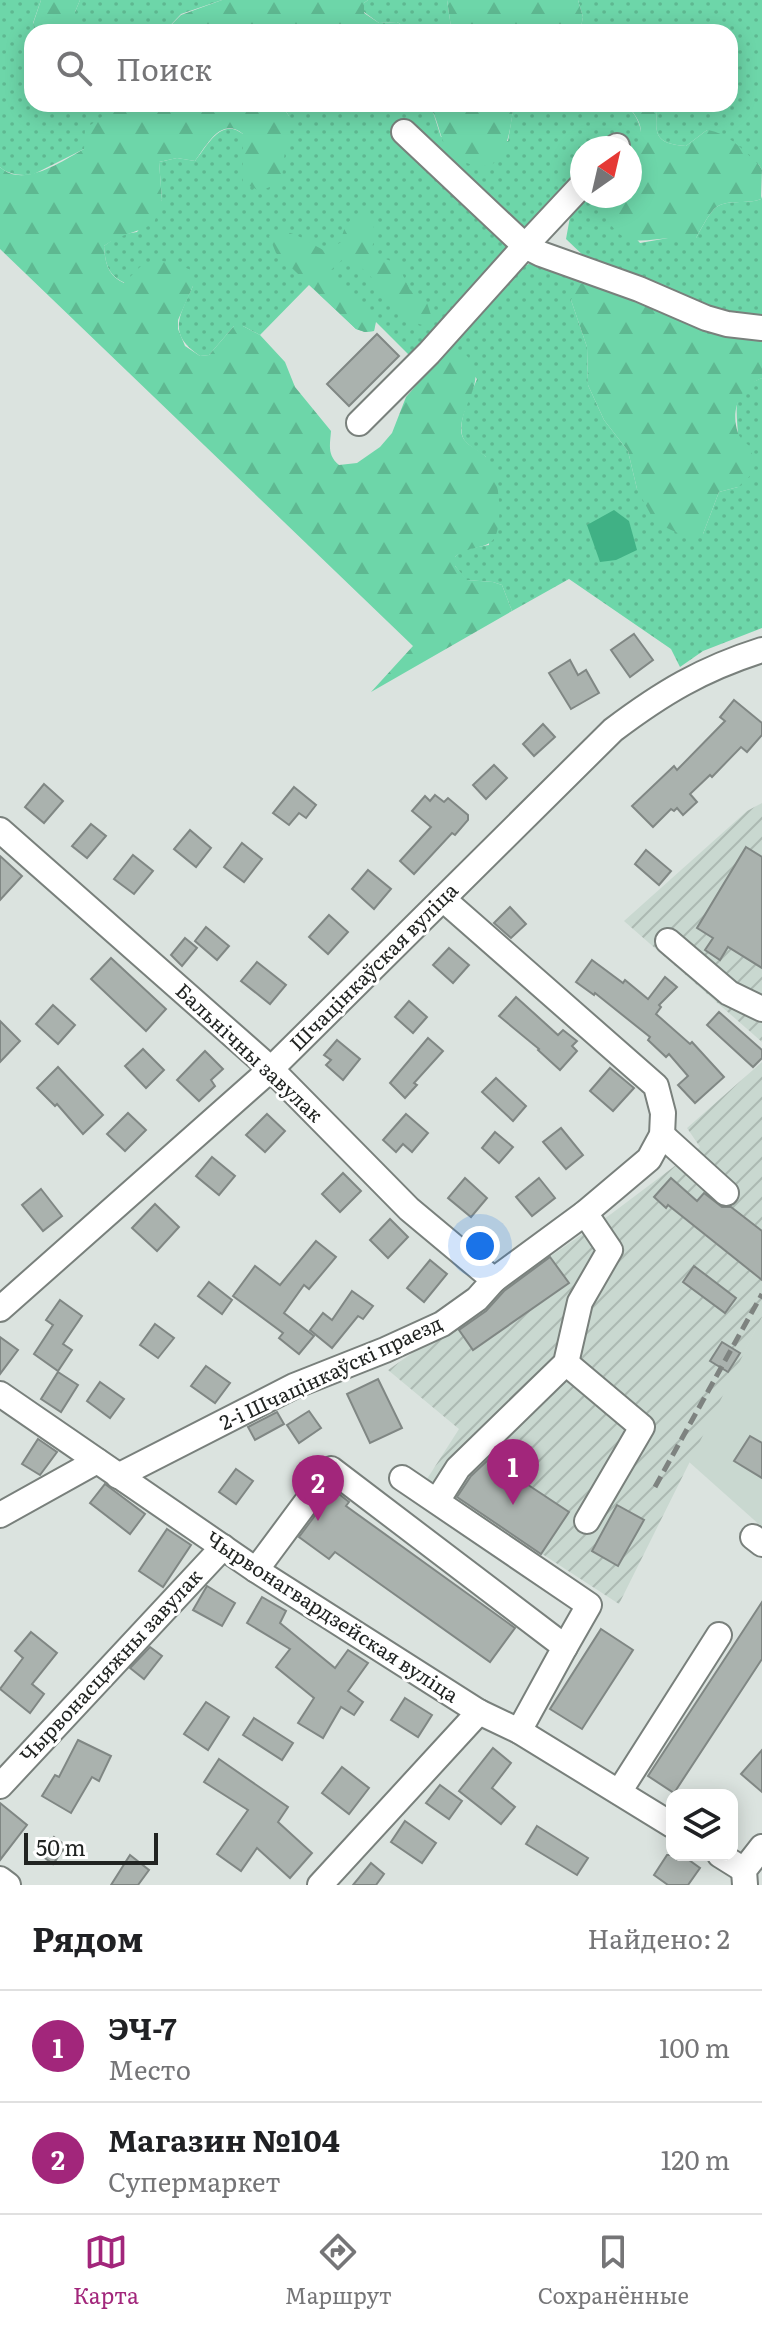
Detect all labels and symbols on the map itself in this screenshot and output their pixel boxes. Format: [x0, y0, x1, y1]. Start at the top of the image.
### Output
north arrow [570, 136, 642, 208]
street label: Шчацінкаўская вуліца [282, 874, 464, 1057]
street label: Бальнічны завулак [170, 975, 331, 1128]
your location [460, 1226, 500, 1266]
street label: 2-і Шчацінкаўскі праезд [214, 1306, 446, 1436]
pin: 1 [487, 1439, 539, 1505]
pin: 2 [292, 1455, 344, 1521]
street label: Чырвонагвардзейская вуліца [201, 1522, 465, 1709]
street label: Чырвонасцяжны завулак [11, 1561, 208, 1768]
scale bar [24, 1829, 158, 1865]

